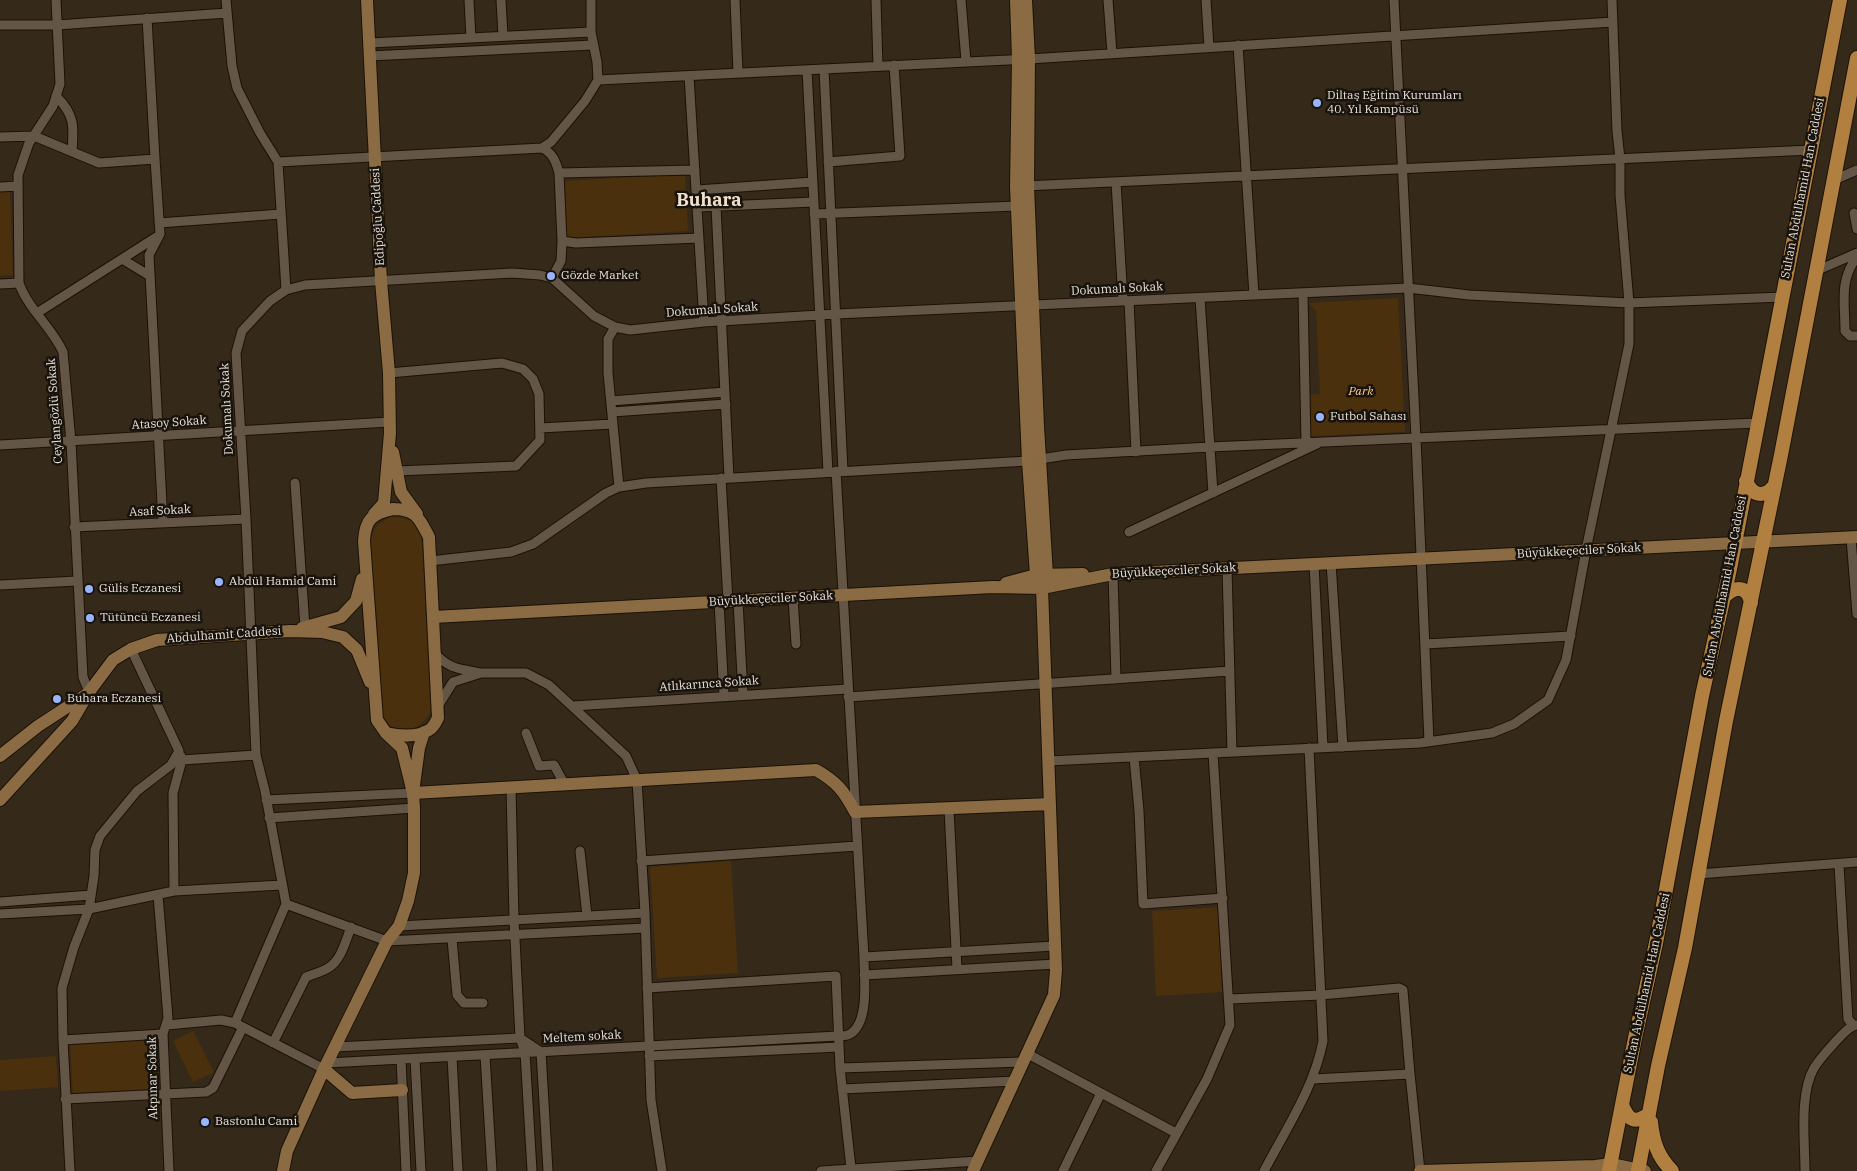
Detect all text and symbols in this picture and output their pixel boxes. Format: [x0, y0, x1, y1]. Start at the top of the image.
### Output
place label: Diltaş Eğitim Kurumları 40. Yıl Kampüsü [1327, 89, 1462, 117]
street label: Sultan Abdülhamid Han Caddesi [1778, 96, 1828, 280]
marker: Diltaş Eğitim Kurumları 40. Yıl Kampüsü [1311, 97, 1323, 109]
street label: Edipoğlu Caddesi [368, 168, 388, 266]
district label: Buhara [676, 190, 742, 212]
place label: Gözde Market [561, 269, 639, 283]
marker: Gözde Market [545, 270, 557, 282]
street label: Dokumalı Sokak [1071, 279, 1163, 299]
street label: Dokumalı Sokak [666, 300, 758, 320]
street label: Ceylangözlü Sokak [44, 358, 66, 464]
street label: Dokumalı Sokak [217, 363, 237, 455]
park label: Park [1348, 385, 1374, 399]
place label: Futbol Sahası [1330, 410, 1407, 424]
marker: Futbol Sahası [1314, 411, 1326, 423]
street label: Atasoy Sokak [131, 413, 207, 433]
street label: Sultan Abdülhamid Han Caddesi [1700, 494, 1750, 678]
street label: Asaf Sokak [129, 502, 191, 520]
street label: Büyükkeçeciler Sokak [1516, 541, 1642, 561]
street label: Büyükkeçeciler Sokak [1111, 561, 1237, 581]
place label: Abdül Hamid Cami [229, 575, 336, 589]
marker: Abdül Hamid Cami [213, 576, 225, 588]
place label: Gülis Eczanesi [99, 582, 181, 596]
marker: Gülis Eczanesi [83, 583, 95, 595]
street label: Büyükkeçeciler Sokak [708, 589, 834, 609]
place label: Tütüncü Eczanesi [100, 611, 201, 625]
marker: Tütüncü Eczanesi [84, 612, 96, 624]
street label: Abdulhamit Caddesi [166, 624, 282, 646]
street label: Atlıkarınca Sokak [659, 673, 759, 695]
place label: Buhara Eczanesi [67, 692, 161, 706]
marker: Buhara Eczanesi [51, 693, 63, 705]
street label: Sultan Abdülhamid Han Caddesi [1621, 892, 1673, 1074]
street label: Meltem sokak [542, 1028, 622, 1046]
street label: Akpınar Sokak [145, 1036, 161, 1120]
place label: Bastonlu Cami [215, 1115, 297, 1129]
marker: Bastonlu Cami [199, 1116, 211, 1128]

